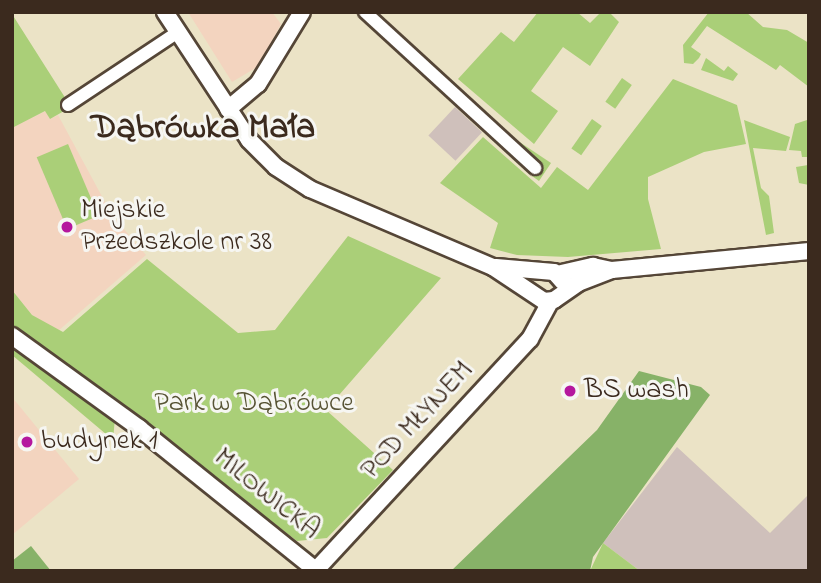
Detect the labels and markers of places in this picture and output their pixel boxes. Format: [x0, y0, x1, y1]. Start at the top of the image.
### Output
place label: Miejskie Przedszkole nr 38 [81, 194, 272, 260]
marker: Miejskie Przedszkole nr 38 [59, 219, 75, 235]
place label: BS wash [584, 374, 689, 408]
marker: BS wash [562, 383, 578, 399]
place label: budynek 1 [41, 425, 158, 459]
marker: budynek 1 [19, 434, 35, 450]

